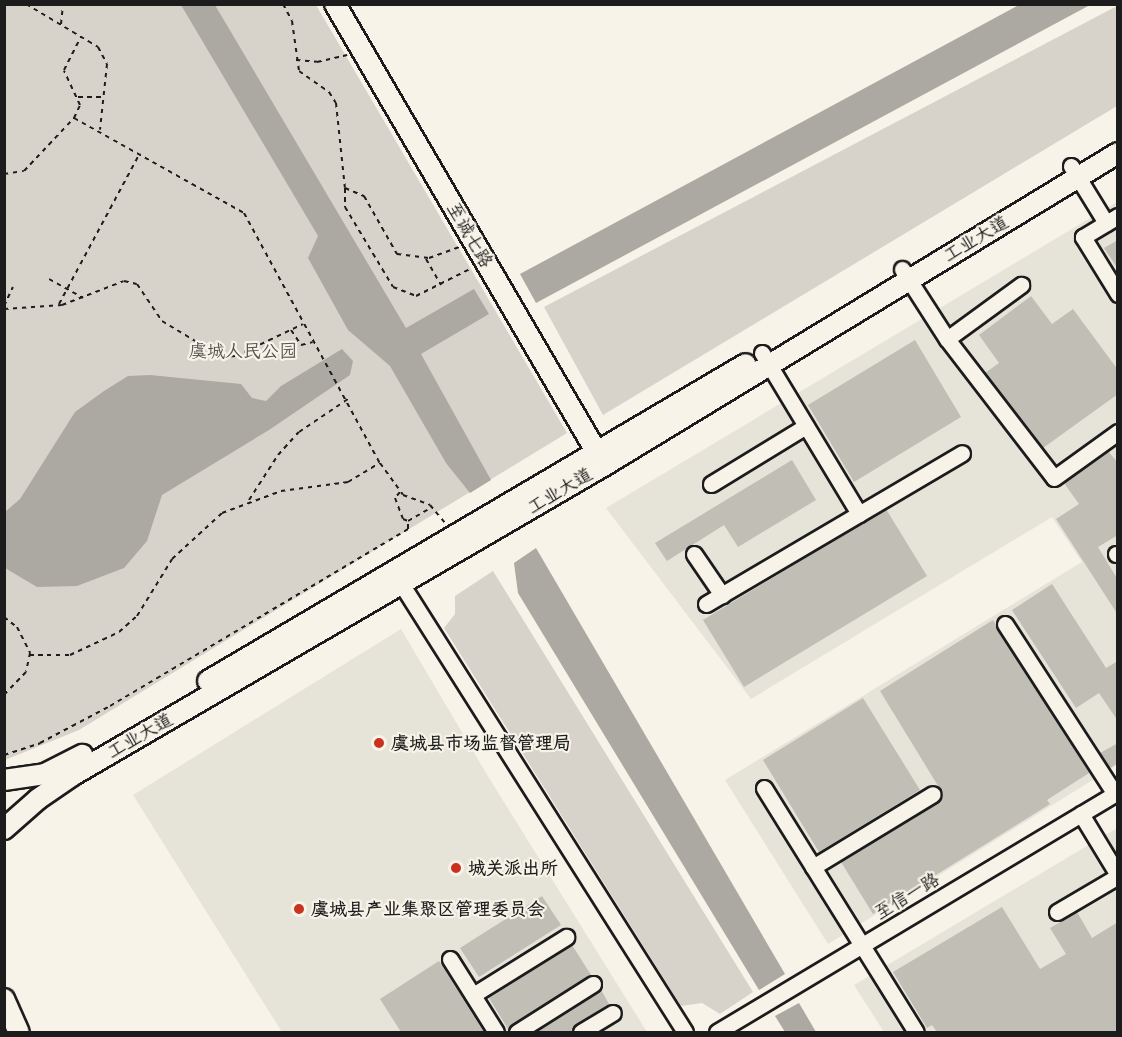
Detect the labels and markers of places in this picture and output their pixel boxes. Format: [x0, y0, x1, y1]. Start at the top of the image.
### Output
place label: 虞城县市场监督管理局 [391, 732, 571, 754]
marker: 虞城县市场监督管理局 [372, 736, 386, 750]
place label: 城关派出所 [468, 857, 558, 879]
marker: 城关派出所 [449, 861, 463, 875]
place label: 虞城县产业集聚区管理委员会 [311, 898, 545, 920]
marker: 虞城县产业集聚区管理委员会 [292, 902, 306, 916]

